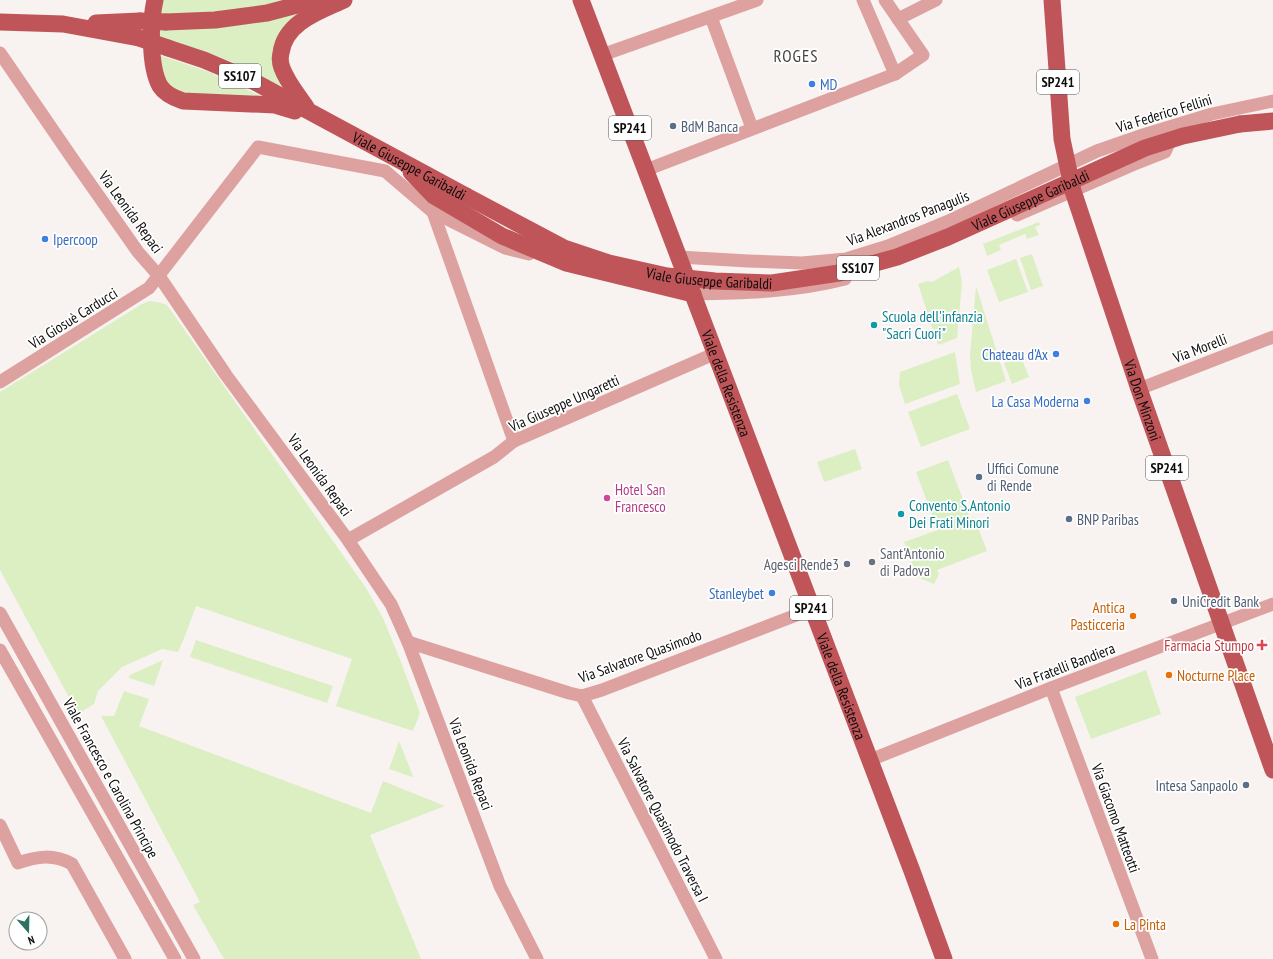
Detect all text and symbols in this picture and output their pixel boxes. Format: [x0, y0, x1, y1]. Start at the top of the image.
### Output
district label: ROGES [774, 45, 818, 67]
road number: SS107 [219, 64, 261, 88]
road number: SP241 [1037, 70, 1079, 94]
place label: MD [820, 75, 838, 94]
marker: MD [807, 79, 817, 89]
street label: Via Federico Fellini [1113, 89, 1214, 137]
road number: SP241 [609, 116, 651, 140]
place label: BdM Banca [681, 117, 738, 136]
marker: BdM Banca [668, 121, 678, 131]
street label: Viale Giuseppe Garibaldi [348, 127, 470, 204]
street label: Viale Giuseppe Garibaldi [968, 165, 1092, 235]
street label: Via Leonida Repaci [94, 166, 167, 257]
street label: Via Alexandros Panagulis [843, 186, 972, 250]
place label: Ipercoop [53, 230, 98, 249]
marker: Ipercoop [40, 234, 50, 244]
road number: SS107 [837, 256, 879, 280]
street label: Viale Giuseppe Garibaldi [643, 262, 773, 293]
street label: Via Giosuè Carducci [24, 283, 121, 353]
place label: Scuola dell'infanzia "Sacri Cuori" [882, 307, 983, 343]
marker: Scuola dell'infanzia "Sacri Cuori" [869, 320, 879, 330]
street label: Viale della Resistenza [697, 326, 756, 439]
street label: Via Morelli [1170, 329, 1230, 367]
place label: Chateau d'Ax [982, 345, 1048, 364]
marker: Chateau d'Ax [1051, 349, 1061, 359]
street label: Via Don Minzoni [1120, 356, 1166, 443]
street label: Via Giuseppe Ungaretti [505, 370, 622, 436]
place label: La Casa Moderna [991, 392, 1079, 411]
marker: La Casa Moderna [1082, 396, 1092, 406]
street label: Via Leonida Repaci [283, 429, 356, 520]
road number: SP241 [1146, 456, 1188, 480]
place label: Uffici Comune di Rende [987, 459, 1059, 495]
marker: Uffici Comune di Rende [974, 472, 984, 482]
place label: Hotel San Francesco [615, 480, 666, 516]
marker: Hotel San Francesco [602, 493, 612, 503]
place label: Convento S.Antonio Dei Frati Minori [909, 496, 1010, 532]
marker: Convento S.Antonio Dei Frati Minori [896, 509, 906, 519]
place label: BNP Paribas [1077, 510, 1139, 529]
marker: BNP Paribas [1064, 514, 1074, 524]
place label: Sant'Antonio di Padova [880, 544, 945, 580]
place label: Agesci Rende3 [764, 555, 839, 574]
marker: Sant'Antonio di Padova [867, 557, 877, 567]
marker: Agesci Rende3 [842, 559, 852, 569]
place label: Stanleybet [709, 584, 764, 603]
marker: Stanleybet [767, 588, 777, 598]
place label: UniCredit Bank [1182, 592, 1259, 611]
road number: SP241 [790, 596, 832, 620]
marker: UniCredit Bank [1169, 596, 1179, 606]
place label: Antica Pasticceria [1070, 598, 1125, 634]
marker: Antica Pasticceria [1128, 611, 1138, 621]
street label: Via Salvatore Quasimodo [575, 625, 704, 687]
street label: Viale della Resistenza [813, 629, 871, 742]
place label: Farmacia Stumpo [1164, 636, 1254, 655]
street label: Via Fratelli Bandiera [1012, 638, 1117, 694]
marker: Farmacia Stumpo [1257, 640, 1267, 650]
place label: Nocturne Place [1177, 666, 1255, 685]
marker: Nocturne Place [1164, 670, 1174, 680]
street label: Viale Francesco e Carolina Principe [59, 694, 163, 861]
street label: Via Leonida Repaci [444, 714, 497, 813]
street label: Via Salvatore Quasimodo Traversa I [613, 734, 713, 905]
street label: Via Giacomo Matteotti [1087, 760, 1145, 875]
place label: Intesa Sanpaolo [1155, 776, 1238, 795]
marker: Intesa Sanpaolo [1241, 780, 1251, 790]
north arrow [8, 911, 48, 951]
place label: La Pinta [1124, 915, 1166, 934]
marker: La Pinta [1111, 919, 1121, 929]
text: N [26, 933, 37, 948]

